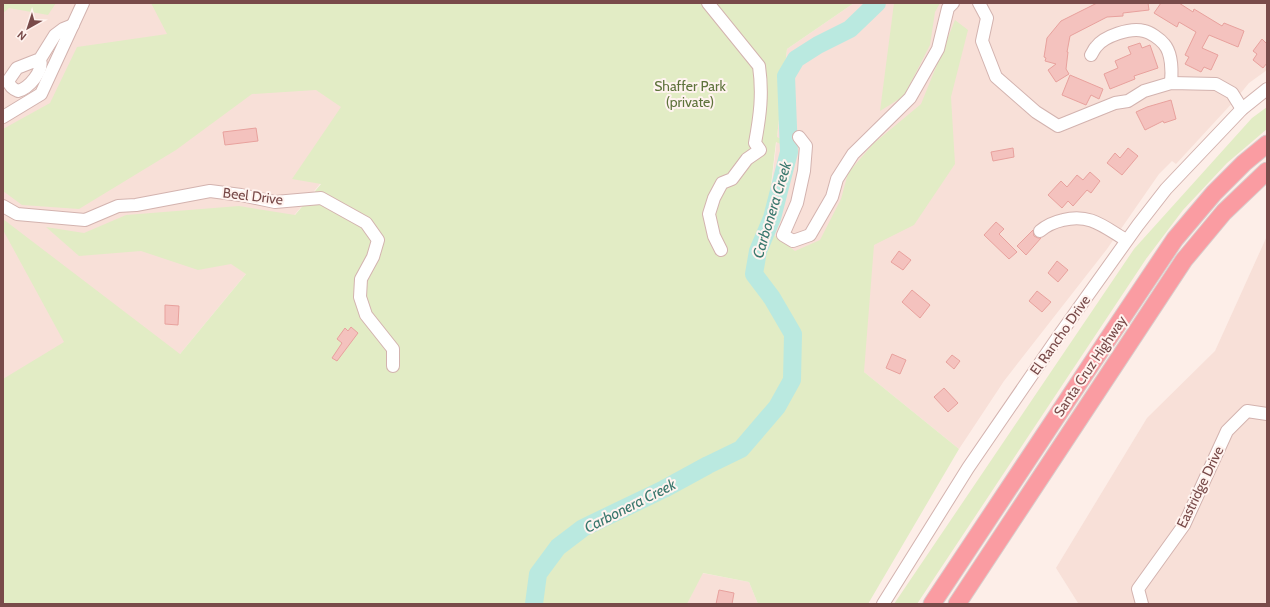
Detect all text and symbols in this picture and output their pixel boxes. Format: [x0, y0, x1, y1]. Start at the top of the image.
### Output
north arrow [8, 8, 48, 48]
text: N [14, 28, 29, 44]
park label: Shaffer Park (private) [654, 77, 726, 111]
water label: Carbonera Creek [749, 159, 795, 260]
street label: Beel Drive [222, 183, 284, 209]
street label: El Rancho Drive [1026, 292, 1094, 378]
street label: Santa Cruz Highway [1050, 312, 1130, 420]
street label: Eastridge Drive [1172, 443, 1228, 531]
water label: Carbonera Creek [581, 475, 679, 537]

